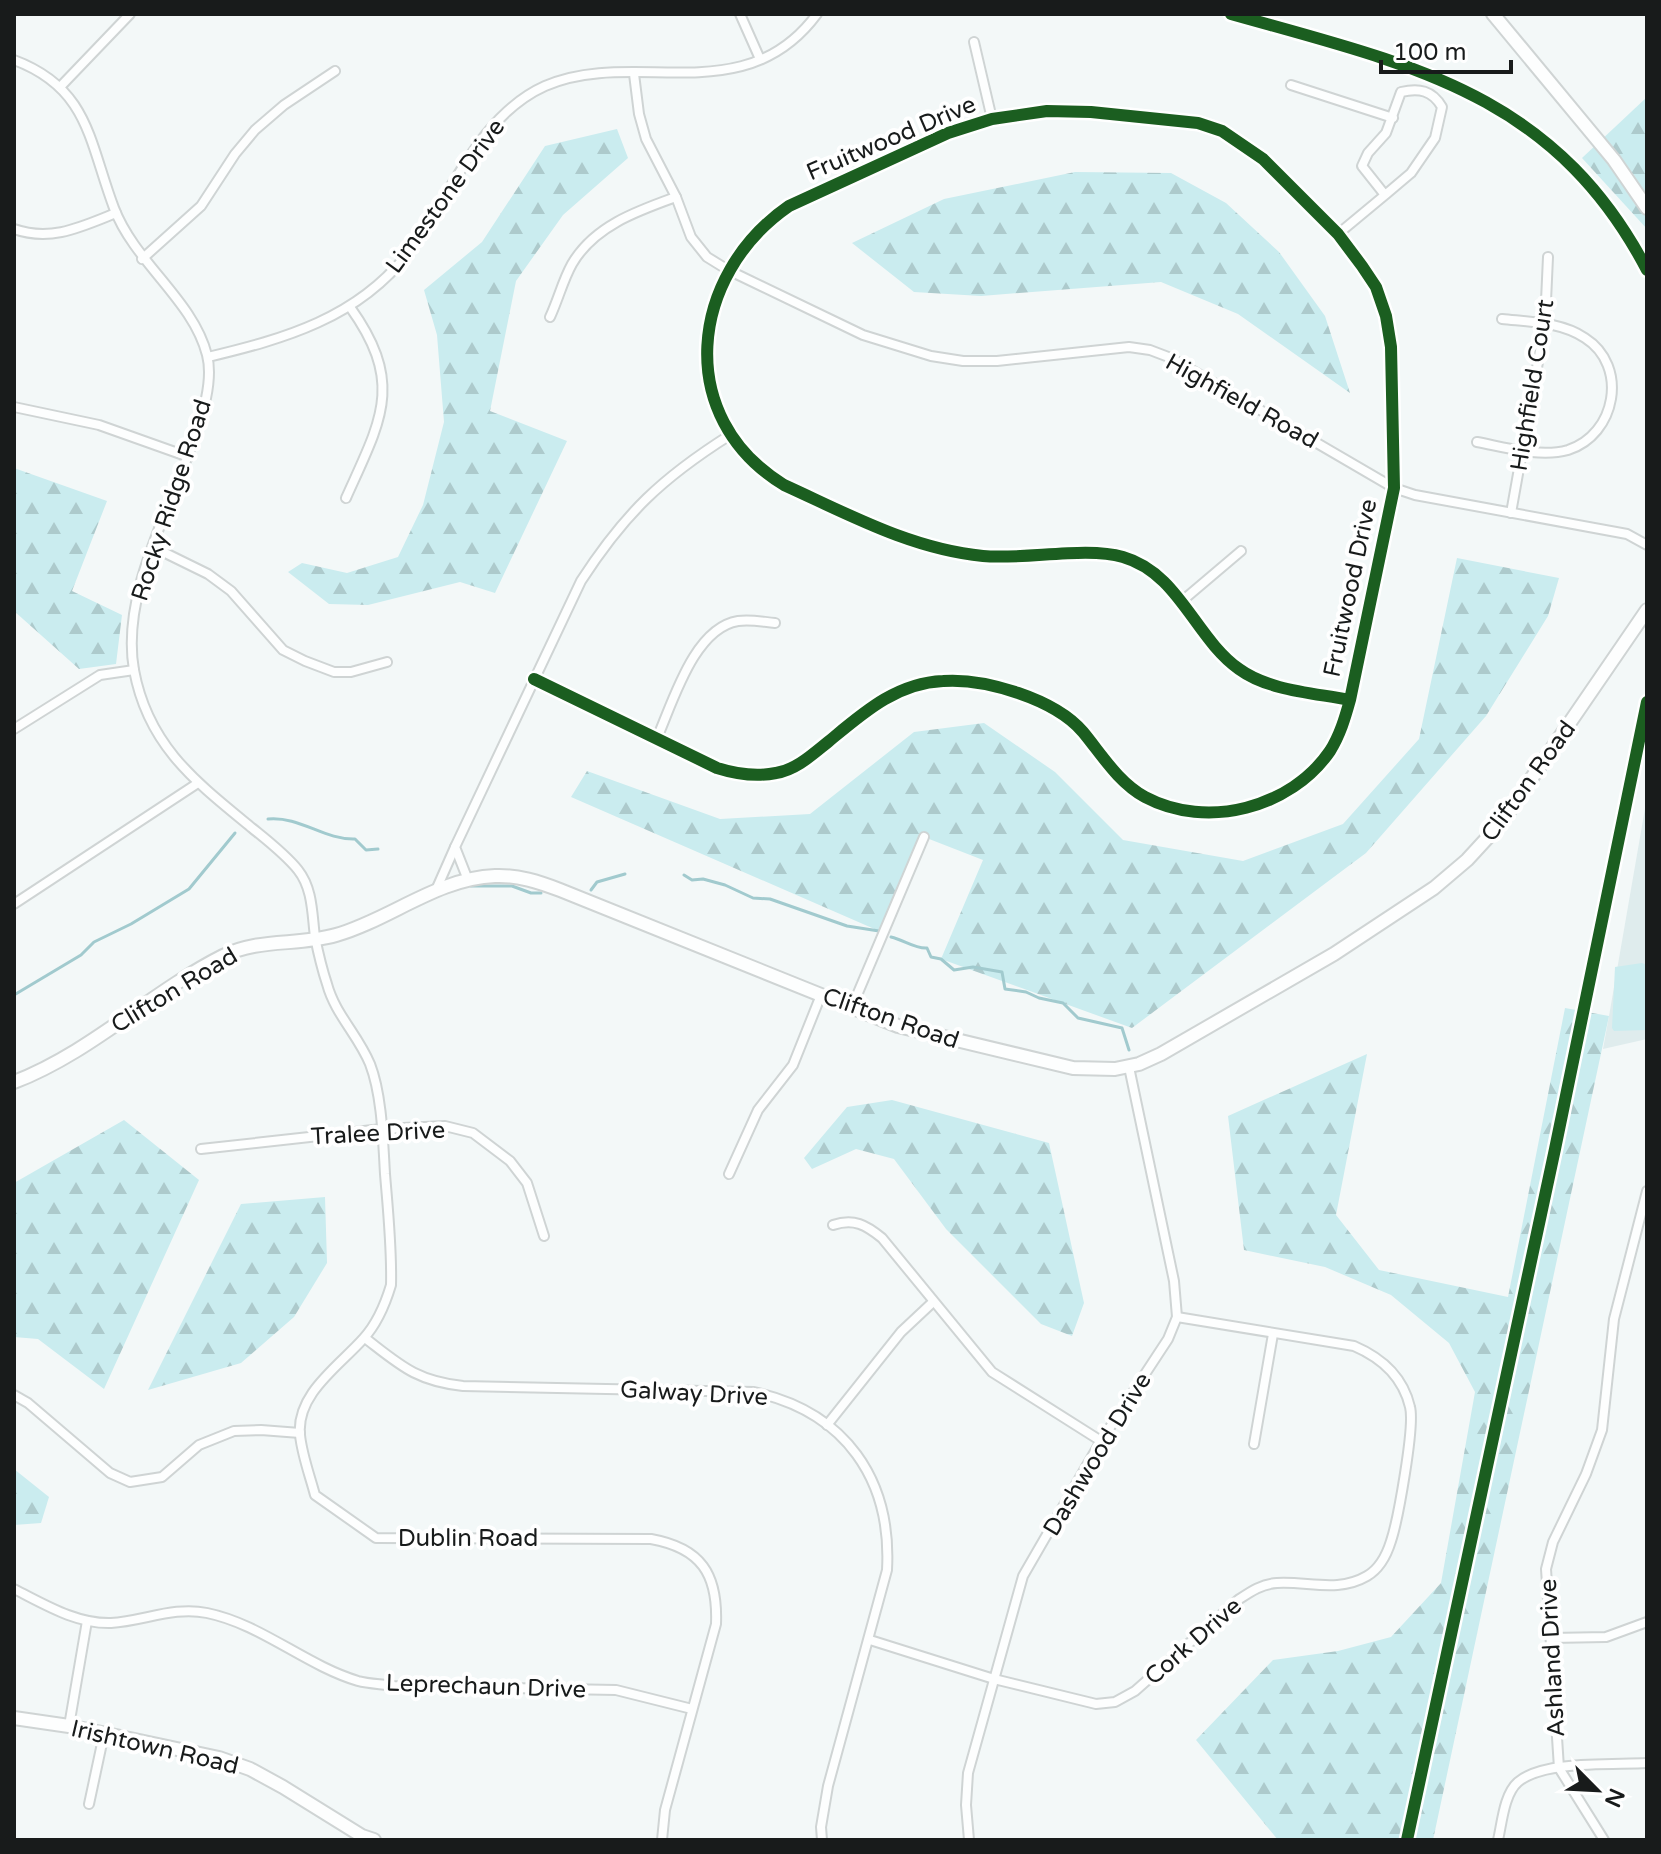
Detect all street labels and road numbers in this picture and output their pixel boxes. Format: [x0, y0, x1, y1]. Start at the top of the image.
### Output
street label: Fruitwood Drive [802, 90, 980, 187]
street label: Limestone Drive [380, 113, 511, 279]
street label: Highfield Court [1505, 297, 1560, 473]
street label: Highfield Road [1160, 348, 1323, 455]
street label: Rocky Ridge Road [125, 396, 218, 605]
street label: Fruitwood Drive [1317, 496, 1384, 680]
street label: Clifton Road [1475, 715, 1582, 847]
street label: Clifton Road [106, 941, 243, 1040]
street label: Clifton Road [819, 982, 963, 1055]
street label: Tralee Drive [310, 1116, 446, 1151]
street label: Dashwood Drive [1037, 1367, 1158, 1541]
street label: Galway Drive [619, 1375, 769, 1412]
street label: Dublin Road [398, 1524, 538, 1553]
street label: Ashland Drive [1534, 1578, 1571, 1738]
street label: Cork Drive [1139, 1592, 1248, 1691]
street label: Leprechaun Drive [385, 1669, 587, 1704]
street label: Irishtown Road [68, 1714, 242, 1781]

